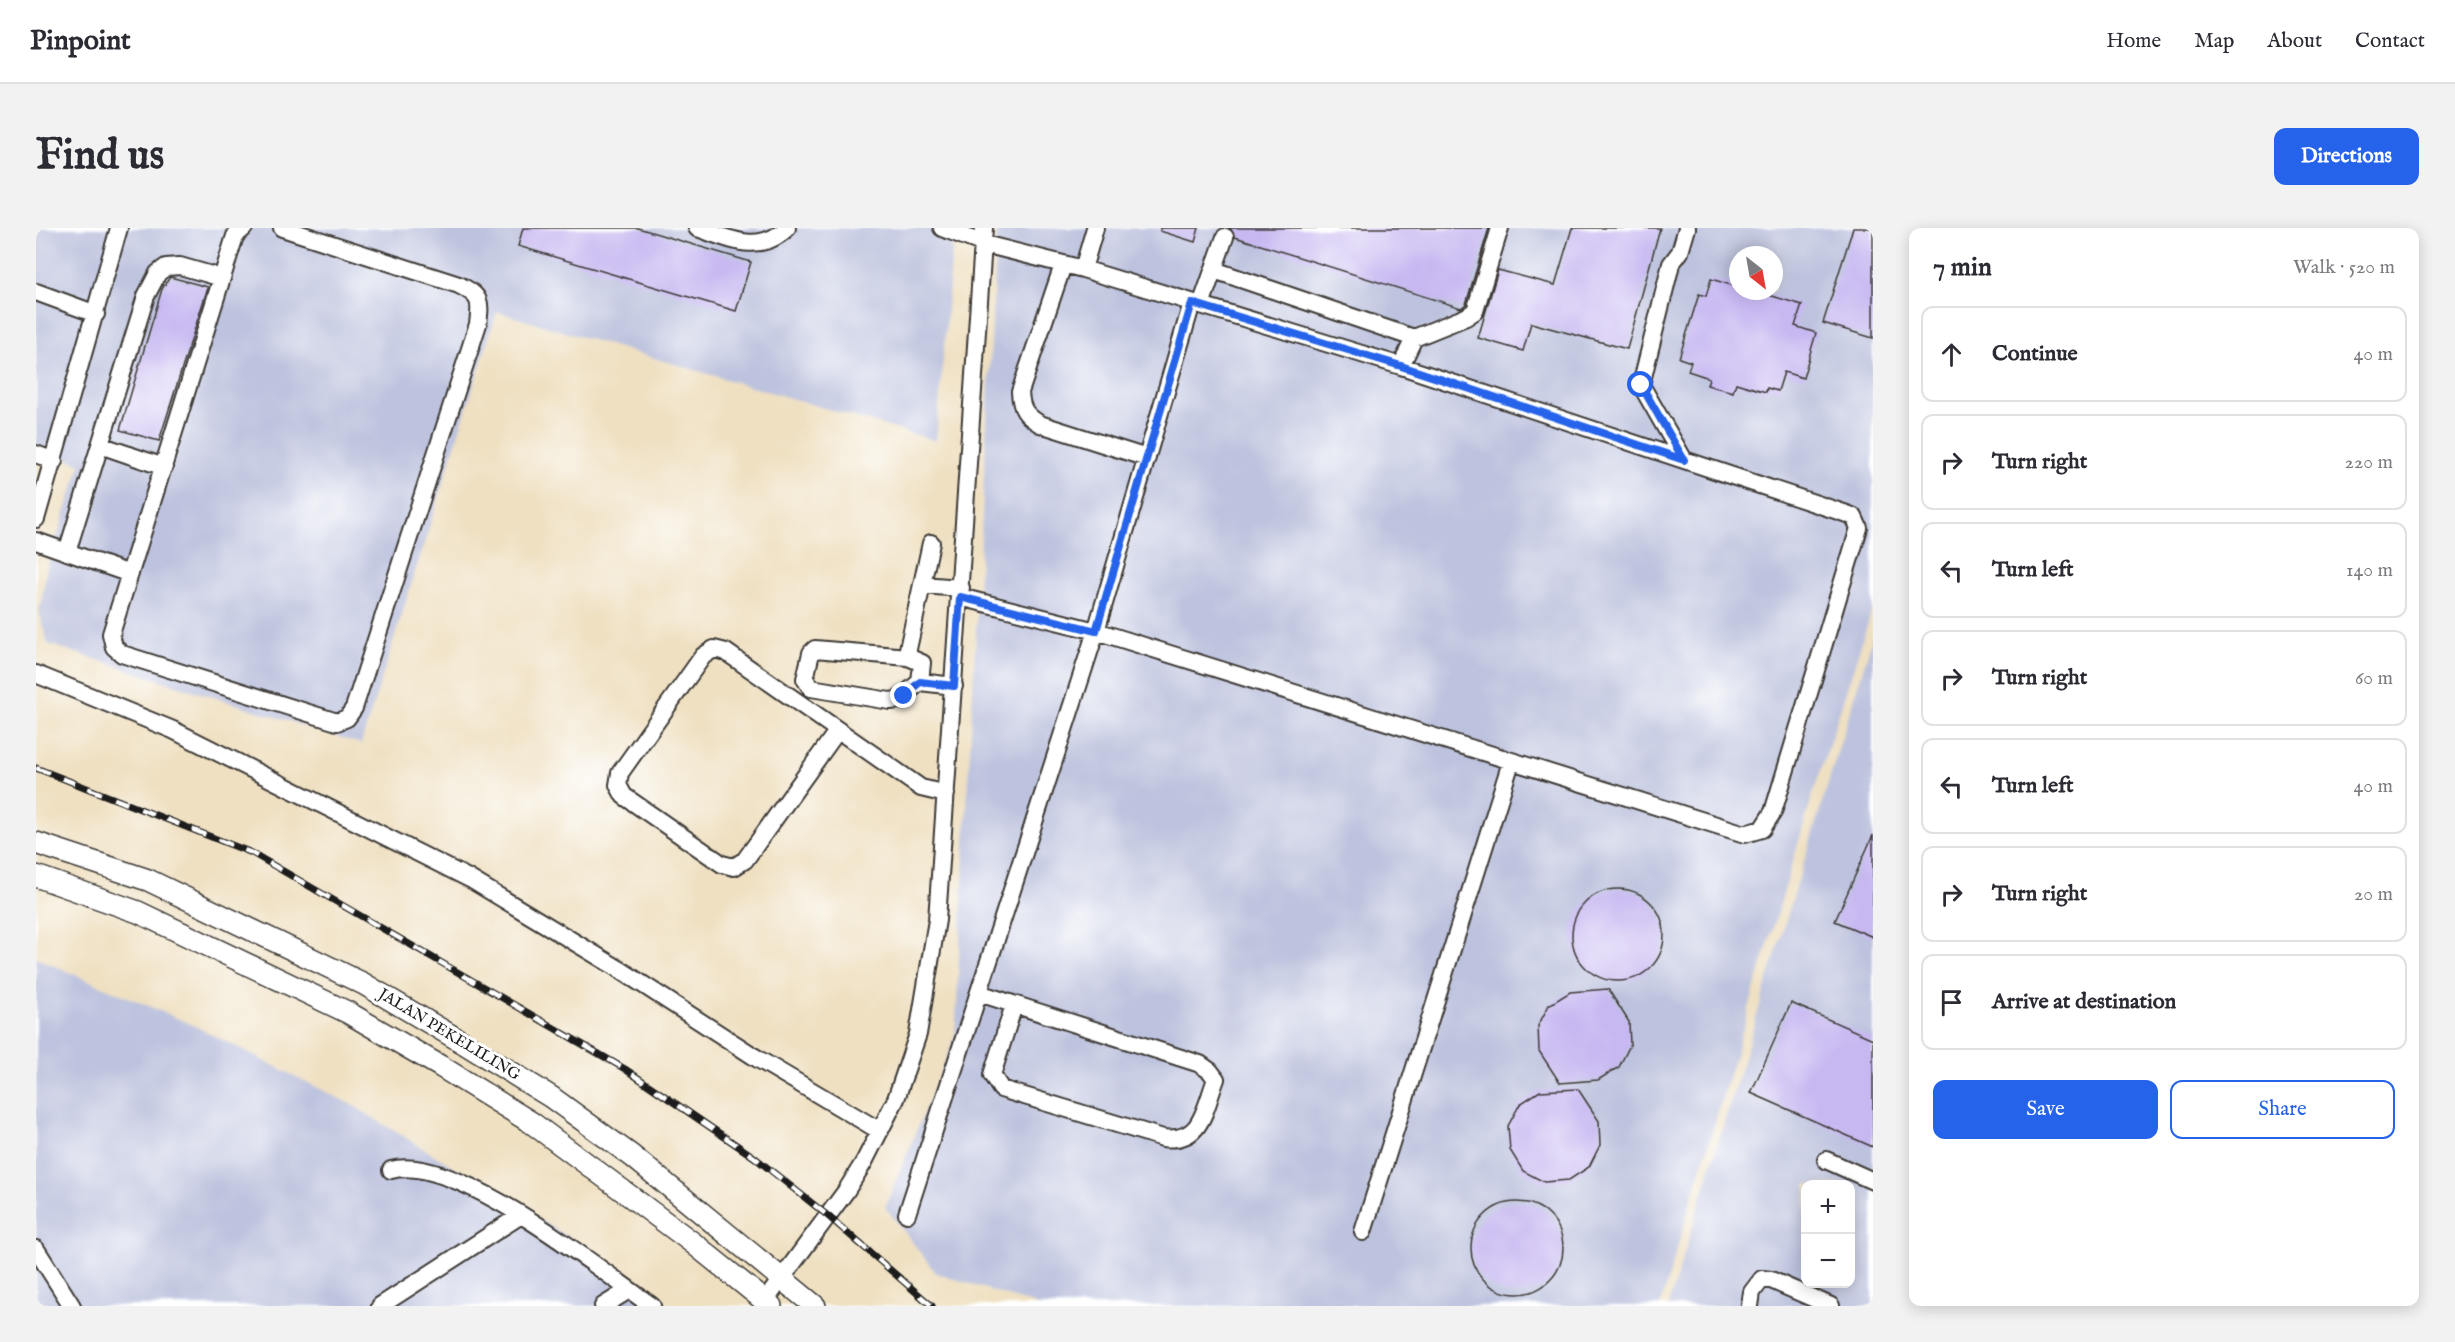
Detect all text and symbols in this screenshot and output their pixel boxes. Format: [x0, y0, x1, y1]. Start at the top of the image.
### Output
text: Pinpoint [30, 24, 131, 59]
text: Home [2106, 28, 2161, 55]
text: Map [2194, 28, 2234, 55]
text: About [2267, 28, 2322, 55]
text: Contact [2355, 28, 2425, 55]
button: Directions [2274, 128, 2419, 185]
text: Find us [36, 130, 164, 183]
north arrow [1729, 246, 1783, 300]
text: 7 min [1933, 251, 1992, 284]
text: Walk · 520 m [2293, 255, 2395, 280]
icon: ahead [1935, 338, 1968, 371]
text: Continue [1992, 340, 2078, 368]
text: 40 m [2354, 342, 2393, 367]
route start [1627, 371, 1653, 397]
icon: right [1935, 446, 1968, 479]
text: Turn right [1992, 448, 2087, 476]
text: 220 m [2345, 450, 2393, 475]
icon: left [1935, 554, 1968, 587]
text: Turn left [1992, 556, 2074, 584]
text: 140 m [2346, 558, 2393, 583]
icon: right [1935, 662, 1968, 695]
text: Turn right [1992, 664, 2087, 692]
text: 60 m [2355, 666, 2393, 691]
route end [890, 682, 916, 708]
icon: left [1935, 770, 1968, 803]
text: Turn left [1992, 772, 2074, 800]
text: 40 m [2354, 774, 2393, 799]
icon: right [1935, 878, 1968, 911]
text: Turn right [1992, 880, 2087, 908]
text: 20 m [2354, 882, 2393, 907]
street label: JALAN PEKELILING [373, 984, 524, 1086]
icon: arrive [1935, 986, 1968, 1019]
text: Arrive at destination [1992, 988, 2176, 1016]
button: Save [1933, 1080, 2158, 1139]
button: Share [2170, 1080, 2395, 1139]
map controls [1801, 1180, 1855, 1288]
button: + [1801, 1180, 1855, 1234]
button: − [1801, 1234, 1855, 1288]

